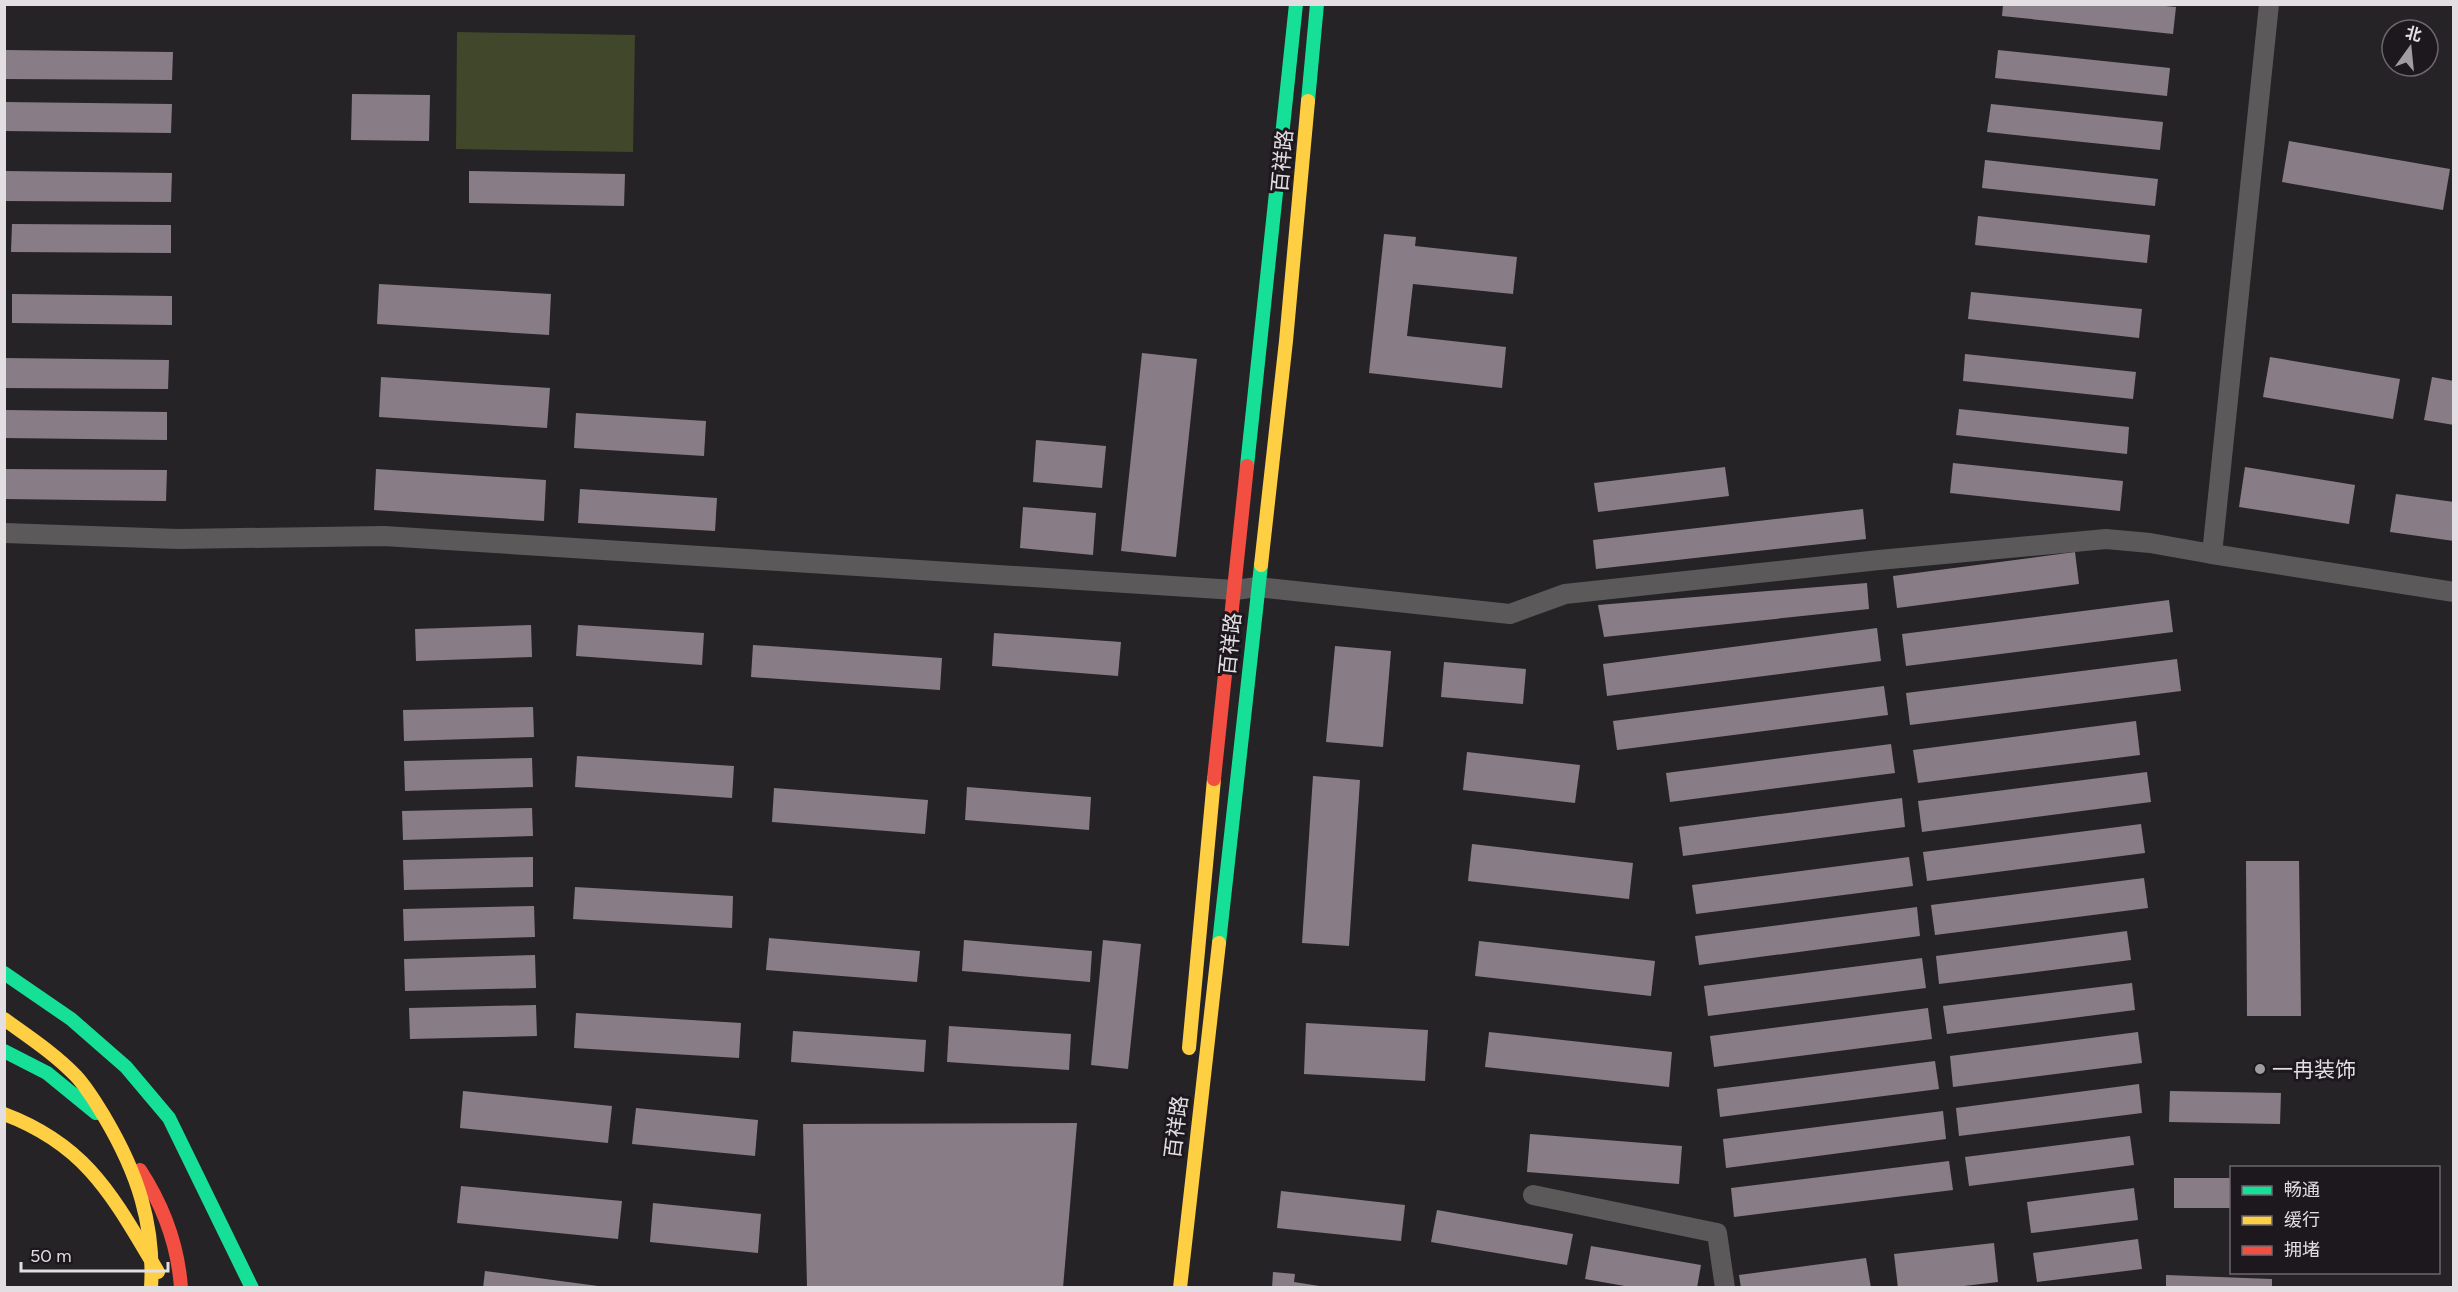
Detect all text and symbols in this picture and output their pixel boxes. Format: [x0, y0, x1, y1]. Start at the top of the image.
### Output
north arrow [2380, 18, 2440, 78]
text: 北 [2404, 23, 2424, 45]
street label: 百祥路 [1267, 129, 1297, 193]
street label: 百祥路 [1214, 611, 1246, 677]
place label: 一冉装饰 [2272, 1057, 2356, 1082]
marker: 一冉装饰 [2253, 1062, 2267, 1076]
street label: 百祥路 [1160, 1094, 1192, 1160]
legend [2230, 1166, 2440, 1274]
text: 畅通 [2284, 1179, 2320, 1201]
text: 缓行 [2284, 1209, 2320, 1231]
scale bar [21, 1235, 168, 1273]
text: 拥堵 [2284, 1239, 2320, 1261]
text: 50 m [30, 1245, 72, 1267]

